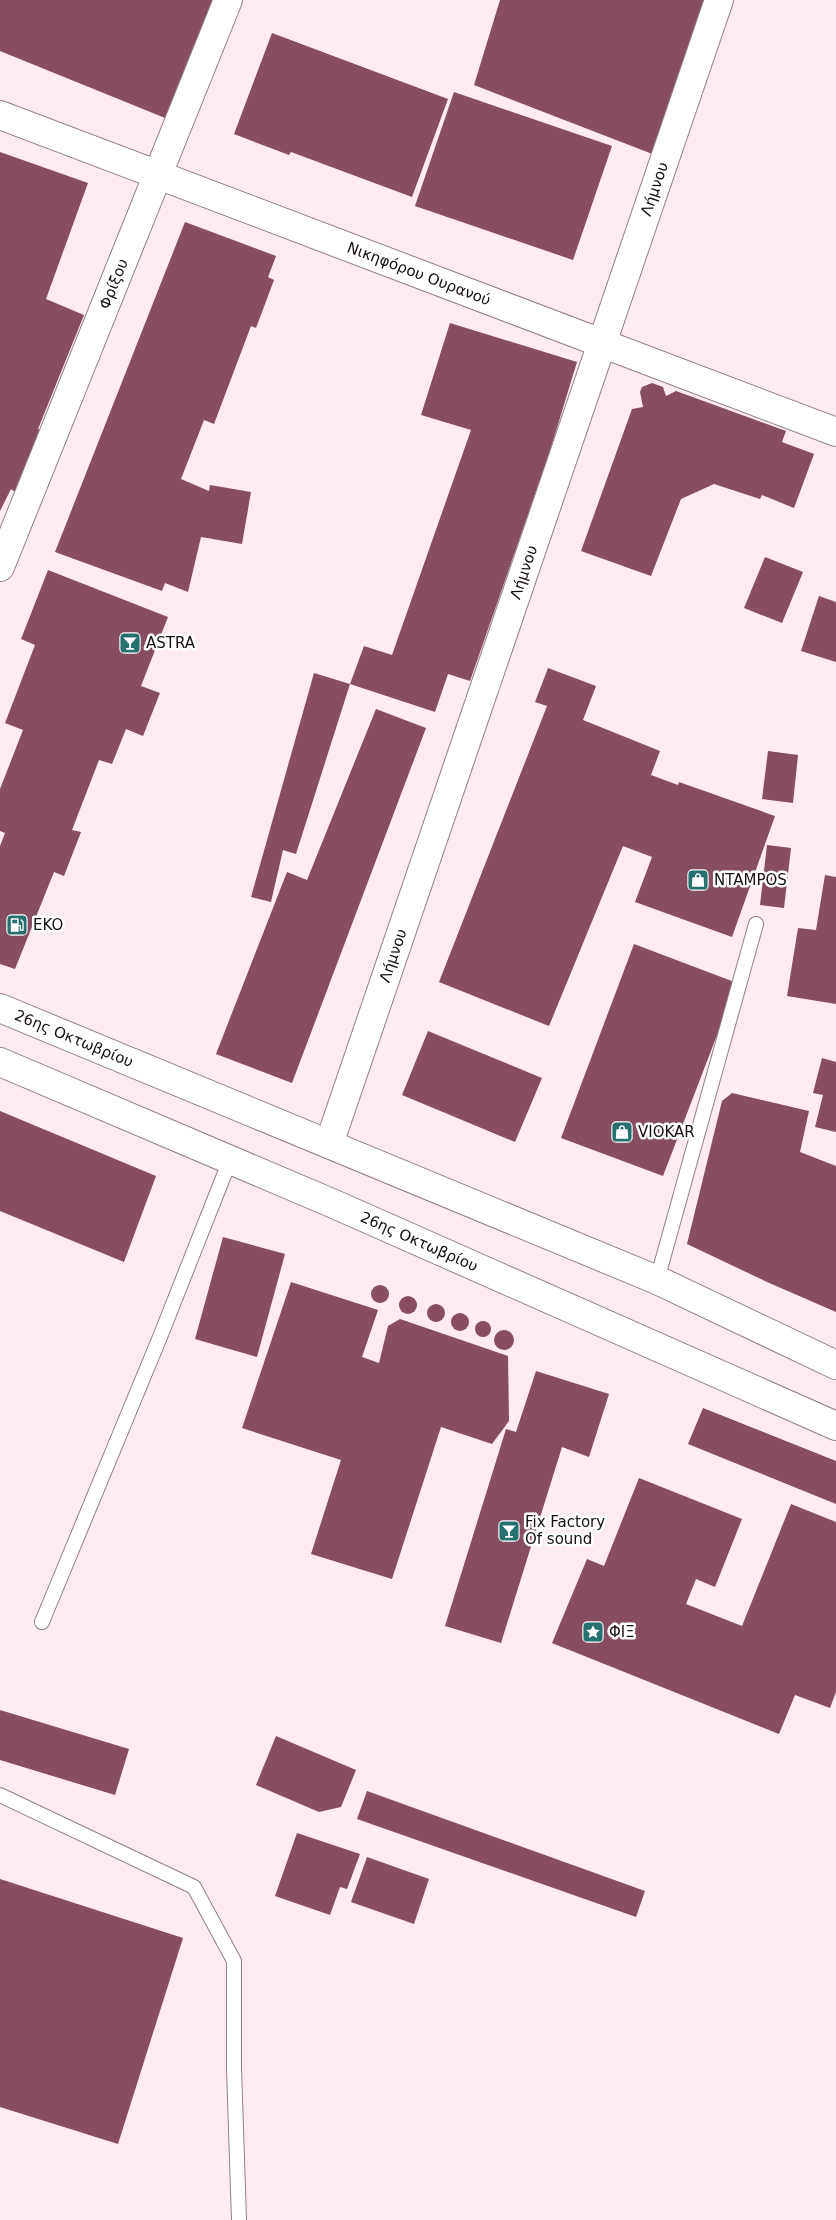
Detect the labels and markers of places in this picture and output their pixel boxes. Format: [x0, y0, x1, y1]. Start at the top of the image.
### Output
bar icon: ASTRA [118, 631, 142, 655]
place label: ASTRA [146, 634, 196, 652]
shop icon: NTAMPOS [686, 868, 710, 892]
place label: NTAMPOS [714, 871, 787, 889]
fuel station icon: EKO [5, 913, 29, 937]
place label: EKO [33, 916, 63, 934]
shop icon: VIOKAR [610, 1120, 634, 1144]
place label: VIOKAR [638, 1123, 695, 1141]
place label: Fix Factory Of sound [525, 1513, 605, 1548]
bar icon: Fix Factory Of sound [497, 1519, 521, 1543]
place icon: ΦΙΞ [581, 1620, 605, 1644]
place label: ΦΙΞ [609, 1623, 635, 1641]

